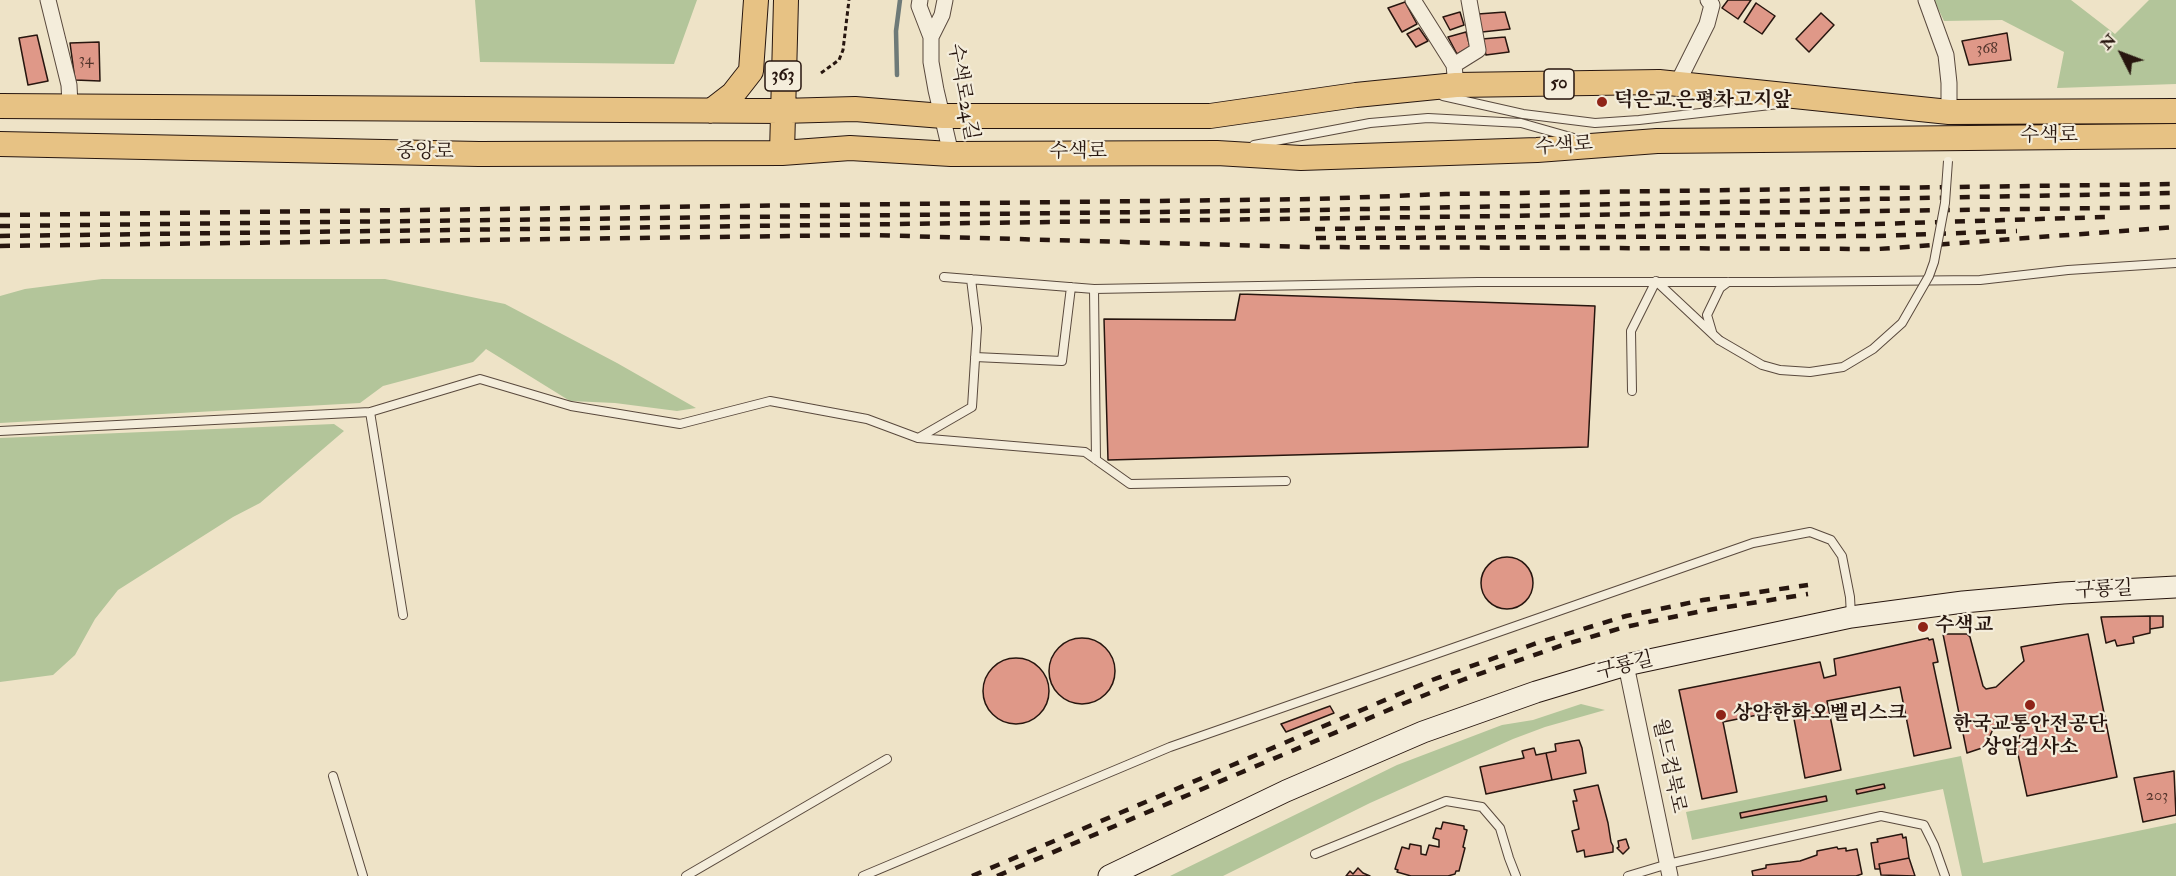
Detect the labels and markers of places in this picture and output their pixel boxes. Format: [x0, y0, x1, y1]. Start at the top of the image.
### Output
place label: 덕은교.은평차고지앞 [1614, 90, 1792, 114]
marker: 덕은교.은평차고지앞 [1595, 95, 1609, 109]
place label: 수색교 [1935, 615, 1993, 639]
marker: 수색교 [1916, 620, 1930, 634]
marker: 한국교통안전공단 상암검사소 [2023, 698, 2037, 712]
place label: 상암한화오벨리스크 [1733, 703, 1907, 727]
marker: 상암한화오벨리스크 [1714, 708, 1728, 722]
place label: 한국교통안전공단 상암검사소 [1953, 714, 2107, 761]

